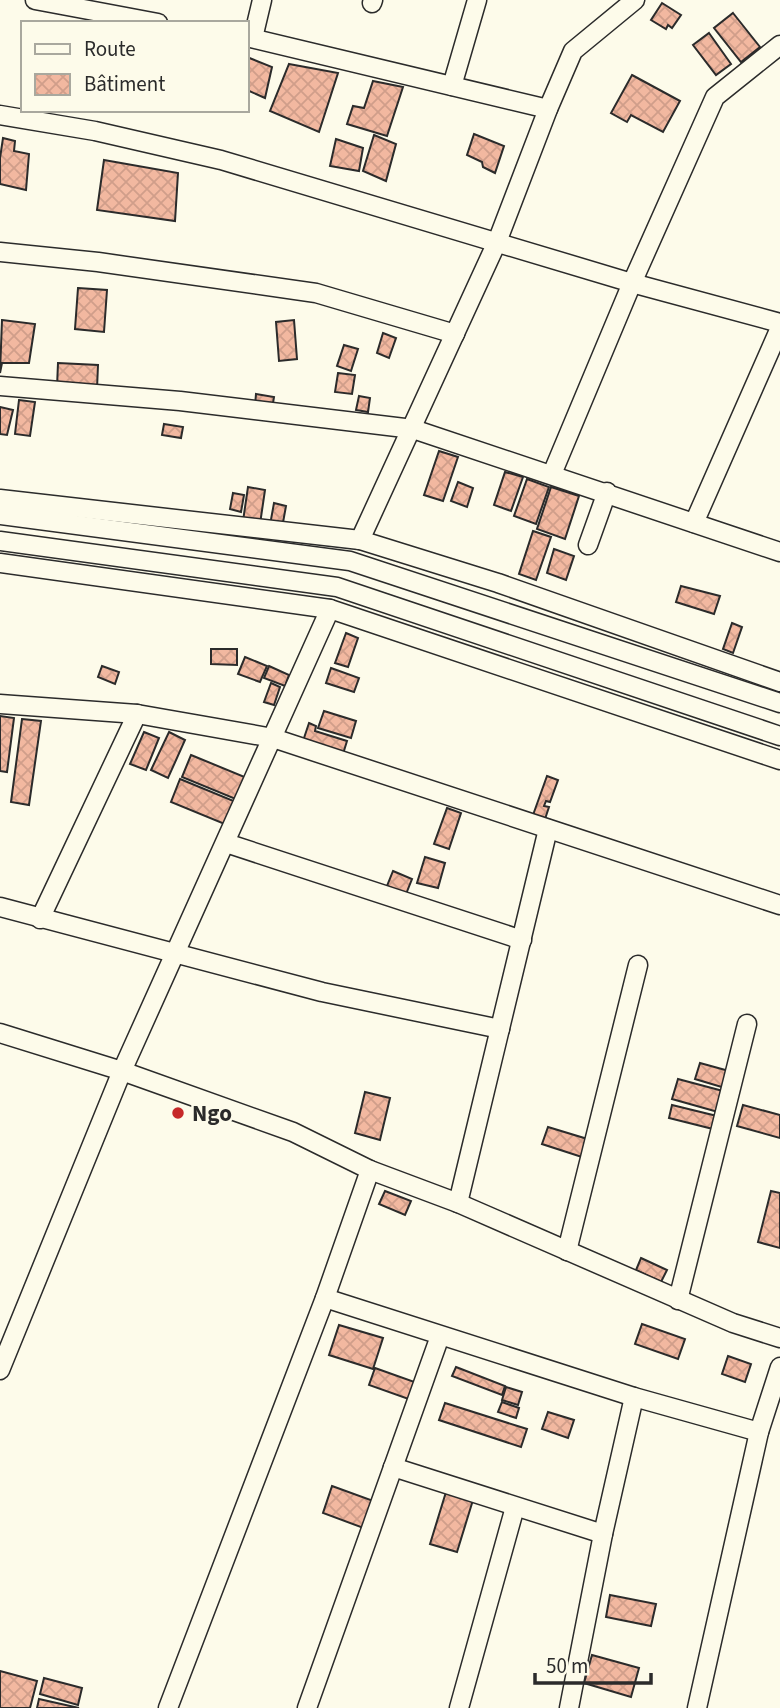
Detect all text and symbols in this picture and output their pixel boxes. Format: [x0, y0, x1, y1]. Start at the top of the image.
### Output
legend [21, 21, 248, 112]
text: Route [84, 34, 136, 64]
text: Bâtiment [84, 69, 165, 99]
place label: Ngo [192, 1097, 232, 1130]
marker: Ngo [170, 1105, 186, 1121]
scale bar [535, 1642, 650, 1686]
text: 50 m [546, 1651, 588, 1681]

